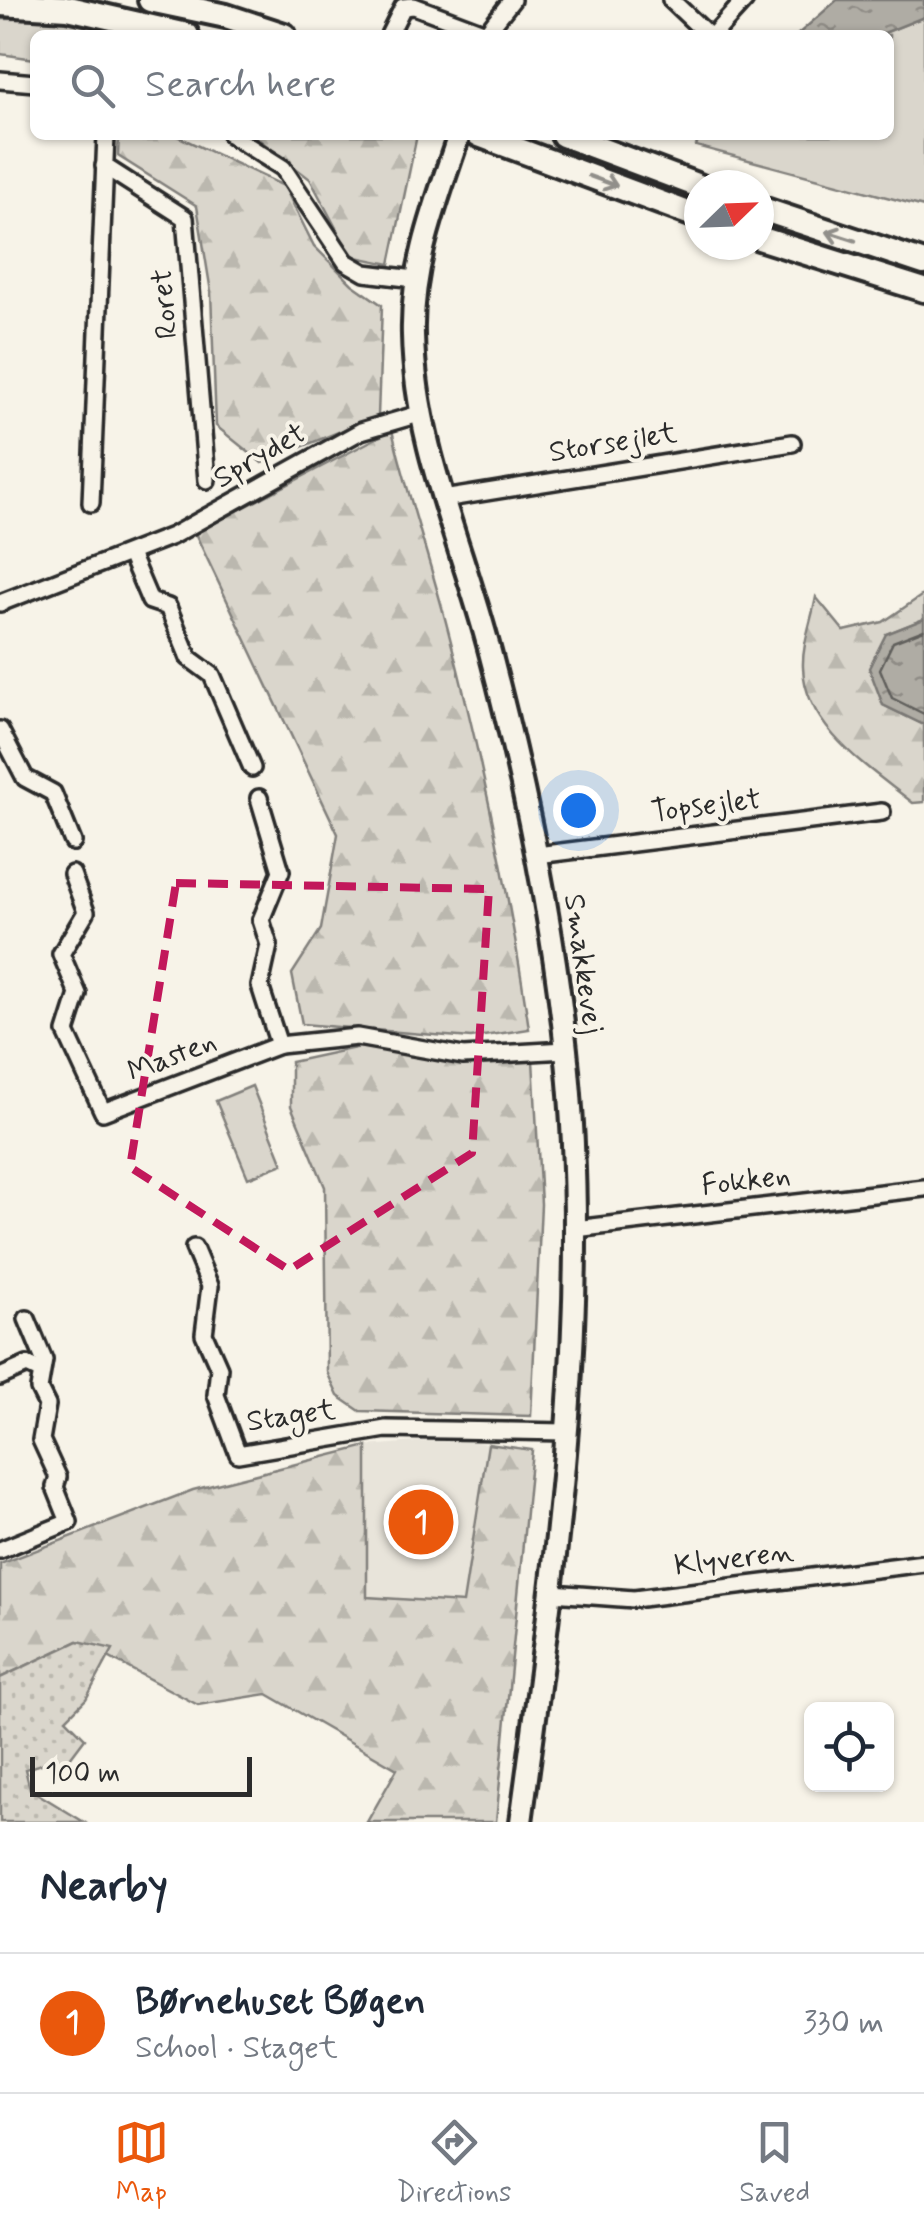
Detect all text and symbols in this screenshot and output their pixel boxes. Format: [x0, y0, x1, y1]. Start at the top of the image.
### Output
search box [30, 30, 894, 140]
icon: search [65, 58, 120, 113]
text: Search here [145, 61, 336, 110]
north arrow [684, 170, 774, 260]
one-way arrow [588, 174, 618, 192]
one-way arrow [826, 225, 858, 243]
street label: Roret [143, 267, 187, 341]
street label: Sprydet [207, 414, 313, 498]
street label: Storsejlet [546, 414, 680, 472]
street label: Topsejlet [649, 780, 763, 832]
your location [553, 785, 604, 836]
street label: Smakkevej [554, 891, 612, 1037]
street label: Masten [122, 1022, 222, 1092]
street label: Fokken [699, 1156, 793, 1206]
street label: Staget [244, 1390, 339, 1444]
pin: 1 [388, 1484, 454, 1560]
street label: Klyveren [672, 1532, 796, 1586]
map controls [804, 1702, 894, 1792]
button: locate [804, 1702, 894, 1792]
scale bar [30, 1752, 252, 1796]
text: 100 m [45, 1756, 120, 1793]
text: Nearby [40, 1860, 168, 1915]
text: Børnehuset Bøgen [135, 1978, 426, 2027]
text: 1 [65, 2002, 80, 2044]
text: 330 m [803, 2002, 884, 2044]
text: School · Staget [135, 2027, 338, 2069]
tab: Map [114, 2115, 169, 2212]
tab: Directions [397, 2115, 512, 2212]
tab: Saved [739, 2115, 810, 2212]

